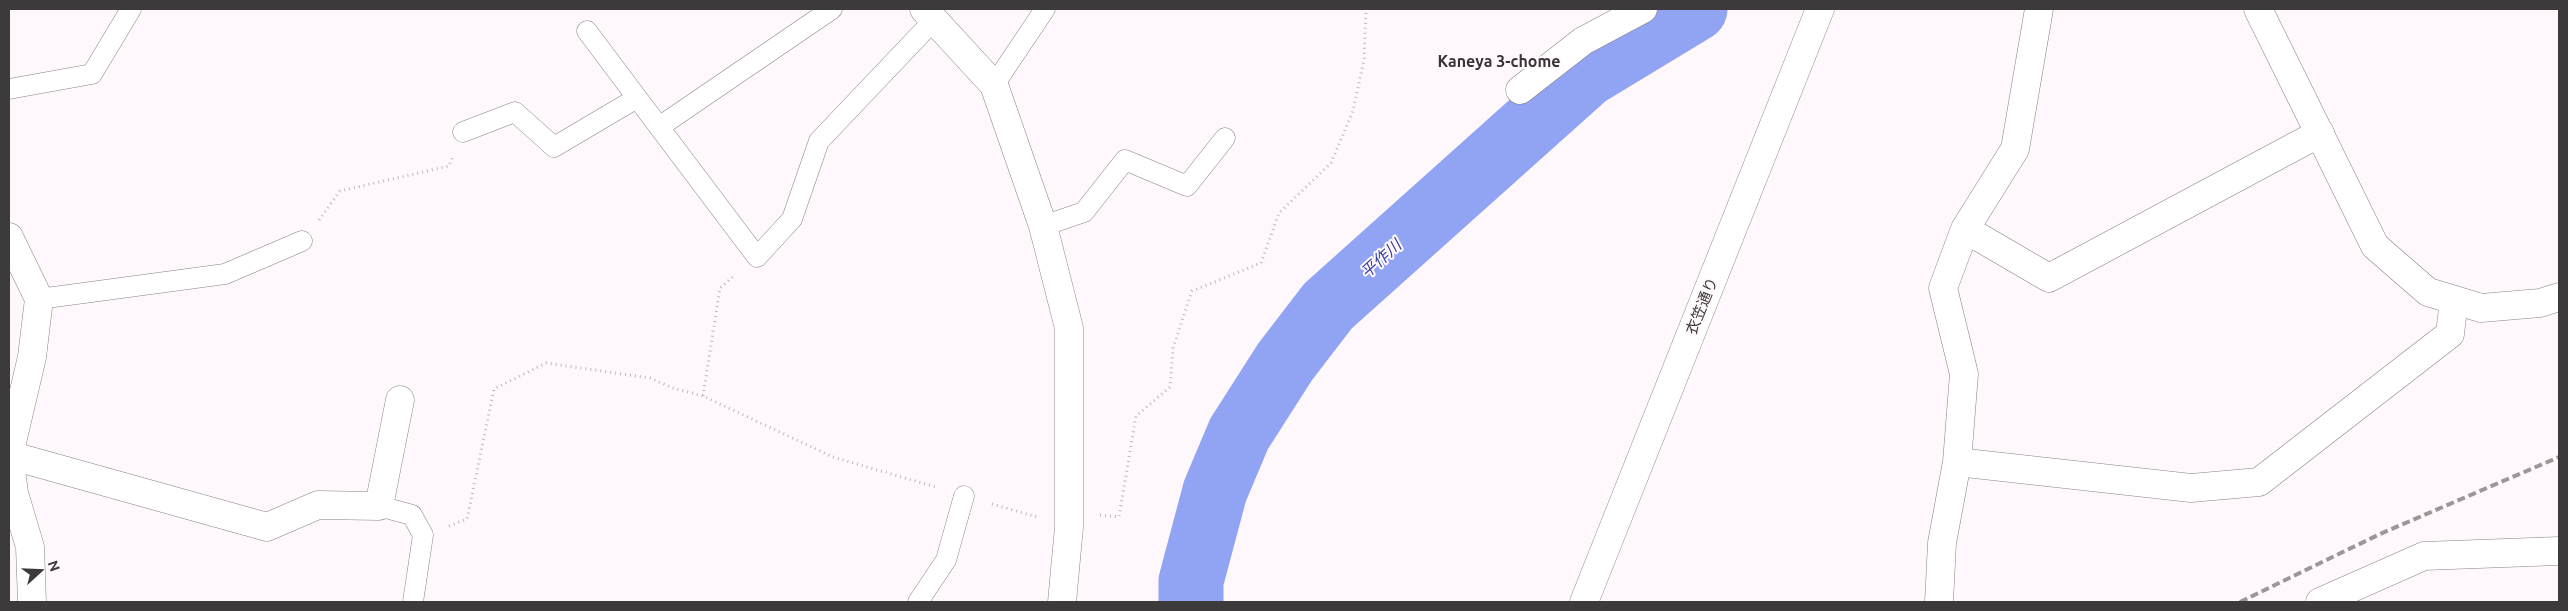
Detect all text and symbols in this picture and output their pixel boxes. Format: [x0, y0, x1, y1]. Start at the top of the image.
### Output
district label: Kaneya 3-chome [1438, 52, 1560, 72]
water label: 平作川 [1357, 236, 1405, 282]
street label: 衣笠通り [1682, 275, 1722, 337]
north arrow [15, 546, 65, 596]
text: N [45, 558, 63, 574]

